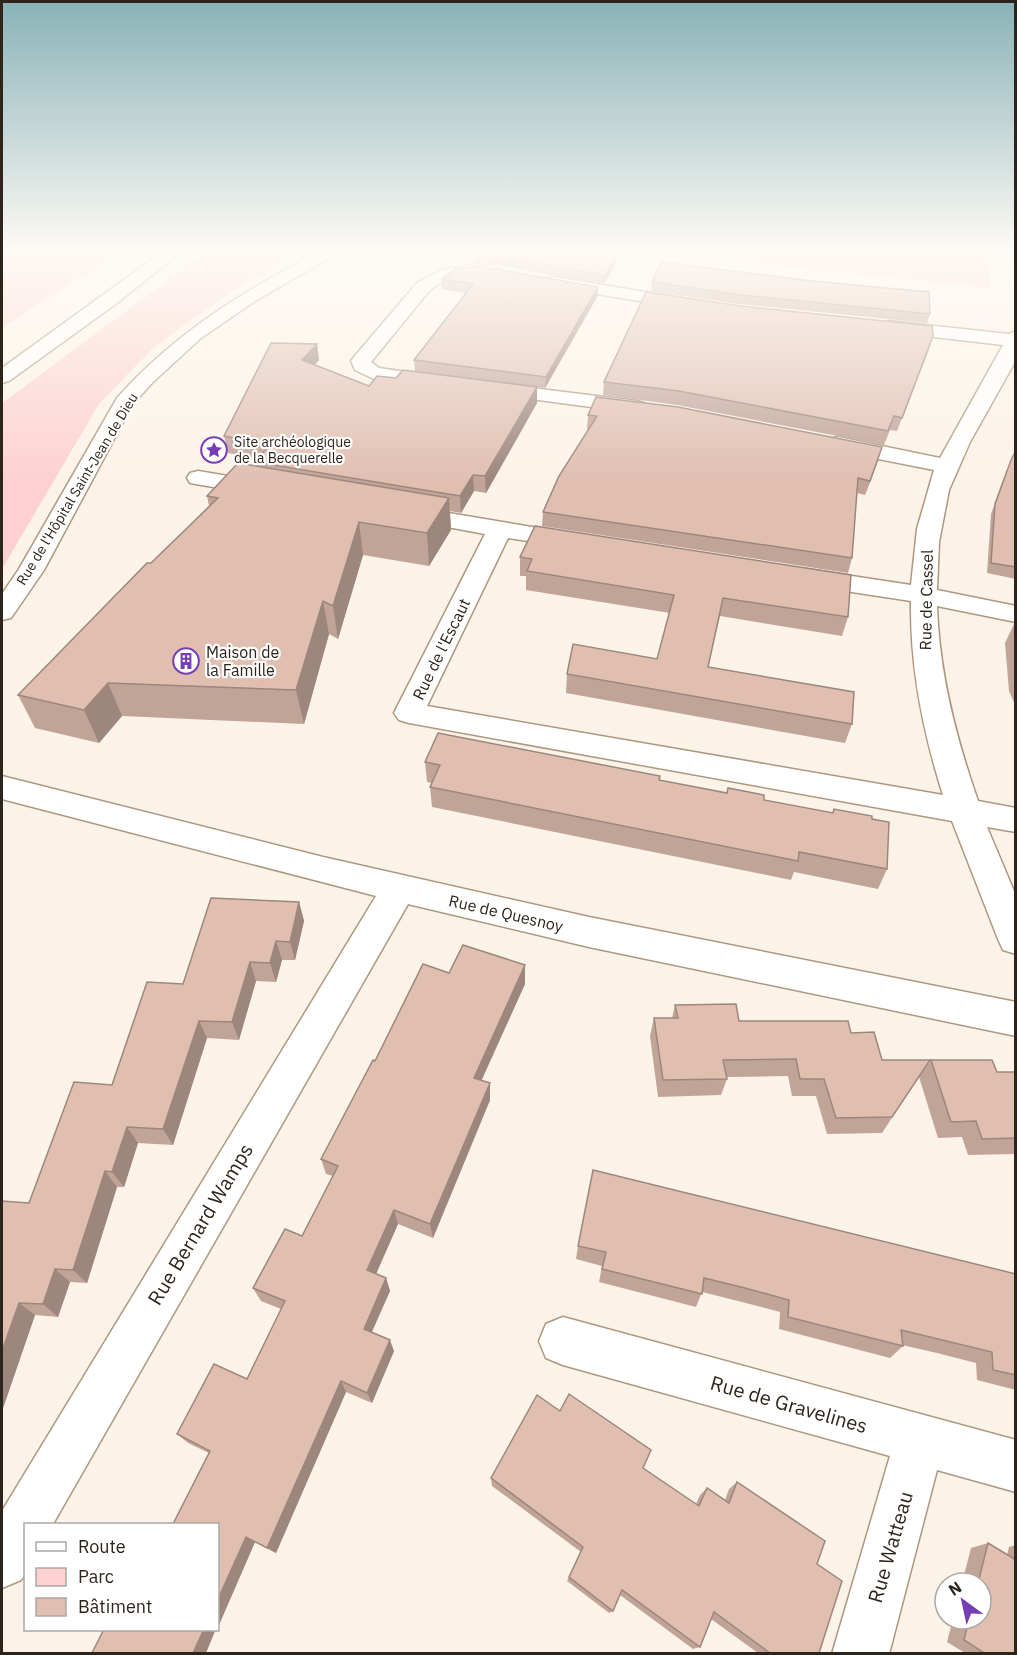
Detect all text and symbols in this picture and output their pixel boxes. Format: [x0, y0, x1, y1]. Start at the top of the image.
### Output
street label: Rue de l'Hôpital Saint-Jean de Dieu [12, 390, 142, 588]
place label: Site archéologique de la Becquerelle [234, 433, 351, 467]
place icon: Site archéologique de la Becquerelle [199, 435, 229, 465]
street label: Rue de Cassel [915, 549, 937, 651]
street label: Rue de l'Escaut [408, 595, 474, 703]
place label: Maison de la Famille [206, 642, 279, 680]
building icon: Maison de la Famille [171, 646, 201, 676]
street label: Rue de Quesnoy [447, 890, 565, 936]
street label: Rue Bernard Wamps [141, 1138, 259, 1310]
street label: Rue de Gravelines [707, 1369, 871, 1439]
street label: Rue Watteau [861, 1488, 919, 1606]
legend [24, 1523, 219, 1631]
text: Route [78, 1535, 126, 1558]
text: Parc [78, 1565, 114, 1588]
north arrow [933, 1571, 993, 1631]
text: N [945, 1577, 965, 1600]
text: Bâtiment [78, 1595, 152, 1618]

